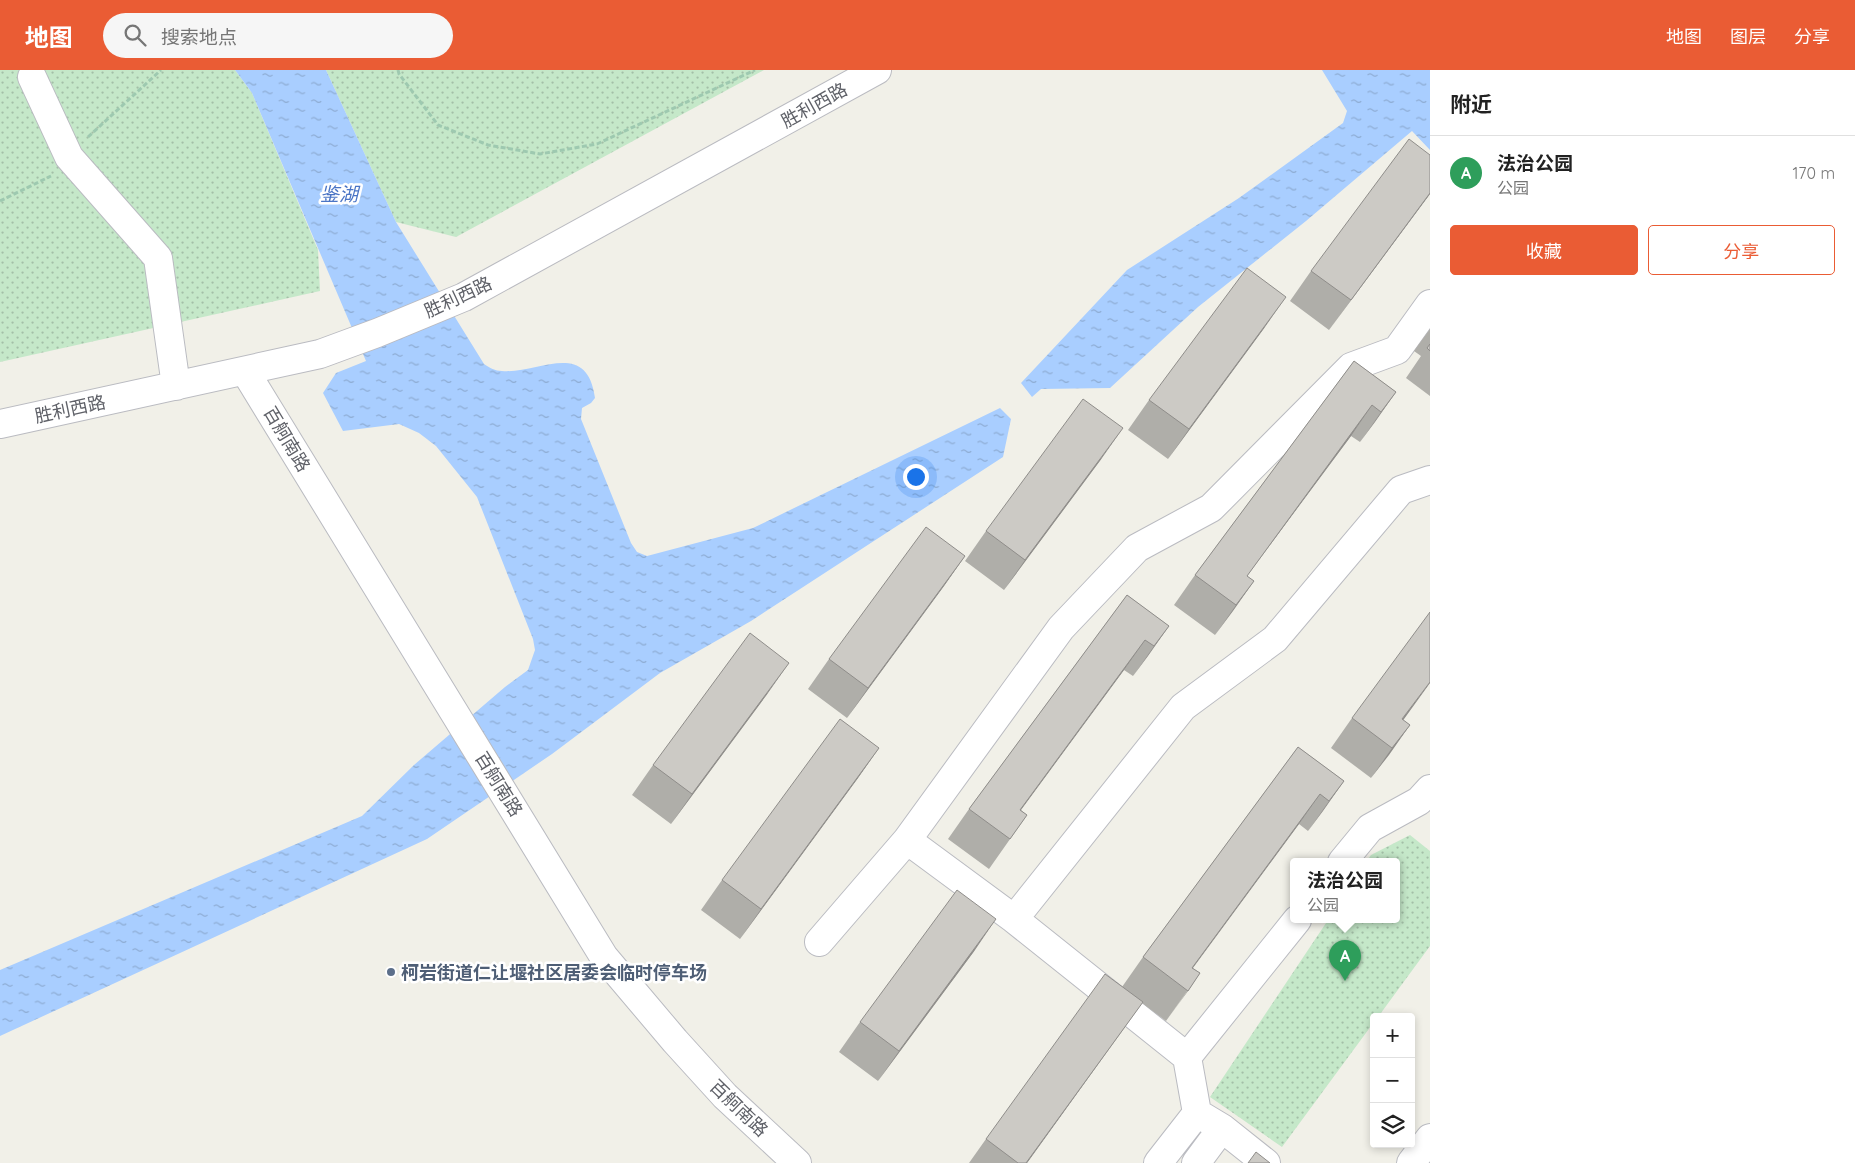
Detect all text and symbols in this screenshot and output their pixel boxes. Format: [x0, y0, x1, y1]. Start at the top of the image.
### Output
search box [103, 13, 453, 58]
icon: search [121, 21, 149, 49]
text: 地图 [25, 22, 73, 52]
text: 搜索地点 [161, 25, 237, 49]
text: 地图 [1666, 25, 1702, 48]
text: 图层 [1730, 25, 1766, 48]
text: 分享 [1794, 25, 1830, 48]
street label: 胜利西路 [777, 77, 851, 133]
text: 附近 [1450, 91, 1492, 117]
text: 法治公园 [1497, 151, 1573, 175]
text: A [1461, 163, 1471, 183]
text: 170 m [1792, 163, 1835, 183]
text: 公园 [1497, 178, 1529, 198]
water label: 鉴湖 [320, 182, 361, 206]
button: 收藏 [1450, 225, 1638, 275]
button: 分享 [1648, 225, 1835, 275]
street label: 胜利西路 [421, 271, 495, 323]
street label: 胜利西路 [32, 390, 108, 428]
street label: 百舸南路 [259, 402, 315, 476]
your location [903, 464, 929, 490]
street label: 百舸南路 [470, 747, 528, 821]
popup [1290, 858, 1400, 923]
text: 法治公园 [1307, 868, 1383, 892]
text: 公园 [1307, 895, 1339, 915]
pin: A [1329, 940, 1361, 981]
place label: 柯岩街道仁让堰社区居委会临时停车场 [401, 961, 707, 984]
marker: 柯岩街道仁让堰社区居委会临时停车场 [385, 966, 397, 978]
map controls [1370, 1013, 1415, 1148]
button: + [1370, 1013, 1415, 1058]
button: − [1370, 1058, 1415, 1103]
street label: 百舸南路 [705, 1075, 773, 1141]
button: layers [1370, 1103, 1415, 1148]

